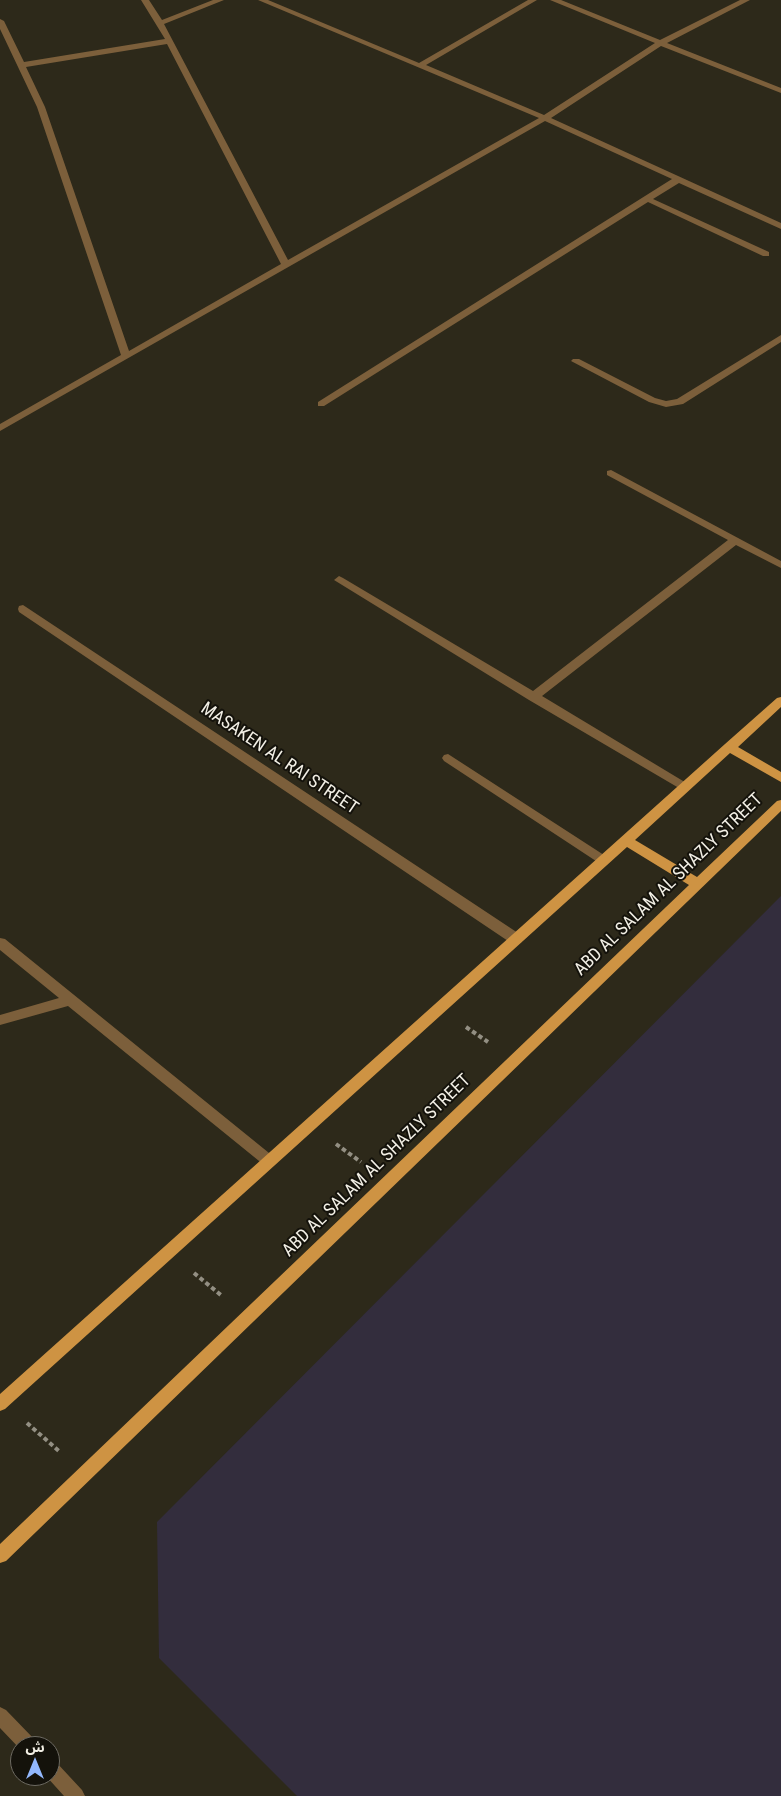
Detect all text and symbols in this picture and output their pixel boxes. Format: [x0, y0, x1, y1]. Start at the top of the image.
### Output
street label: MASAKEN AL RAI STREET [196, 698, 362, 820]
street label: ABD AL SALAM AL SHAZLY STREET [570, 789, 768, 981]
street label: ABD AL SALAM AL SHAZLY STREET [278, 1070, 476, 1262]
north arrow [10, 1736, 60, 1786]
text: ش [25, 1739, 45, 1755]

